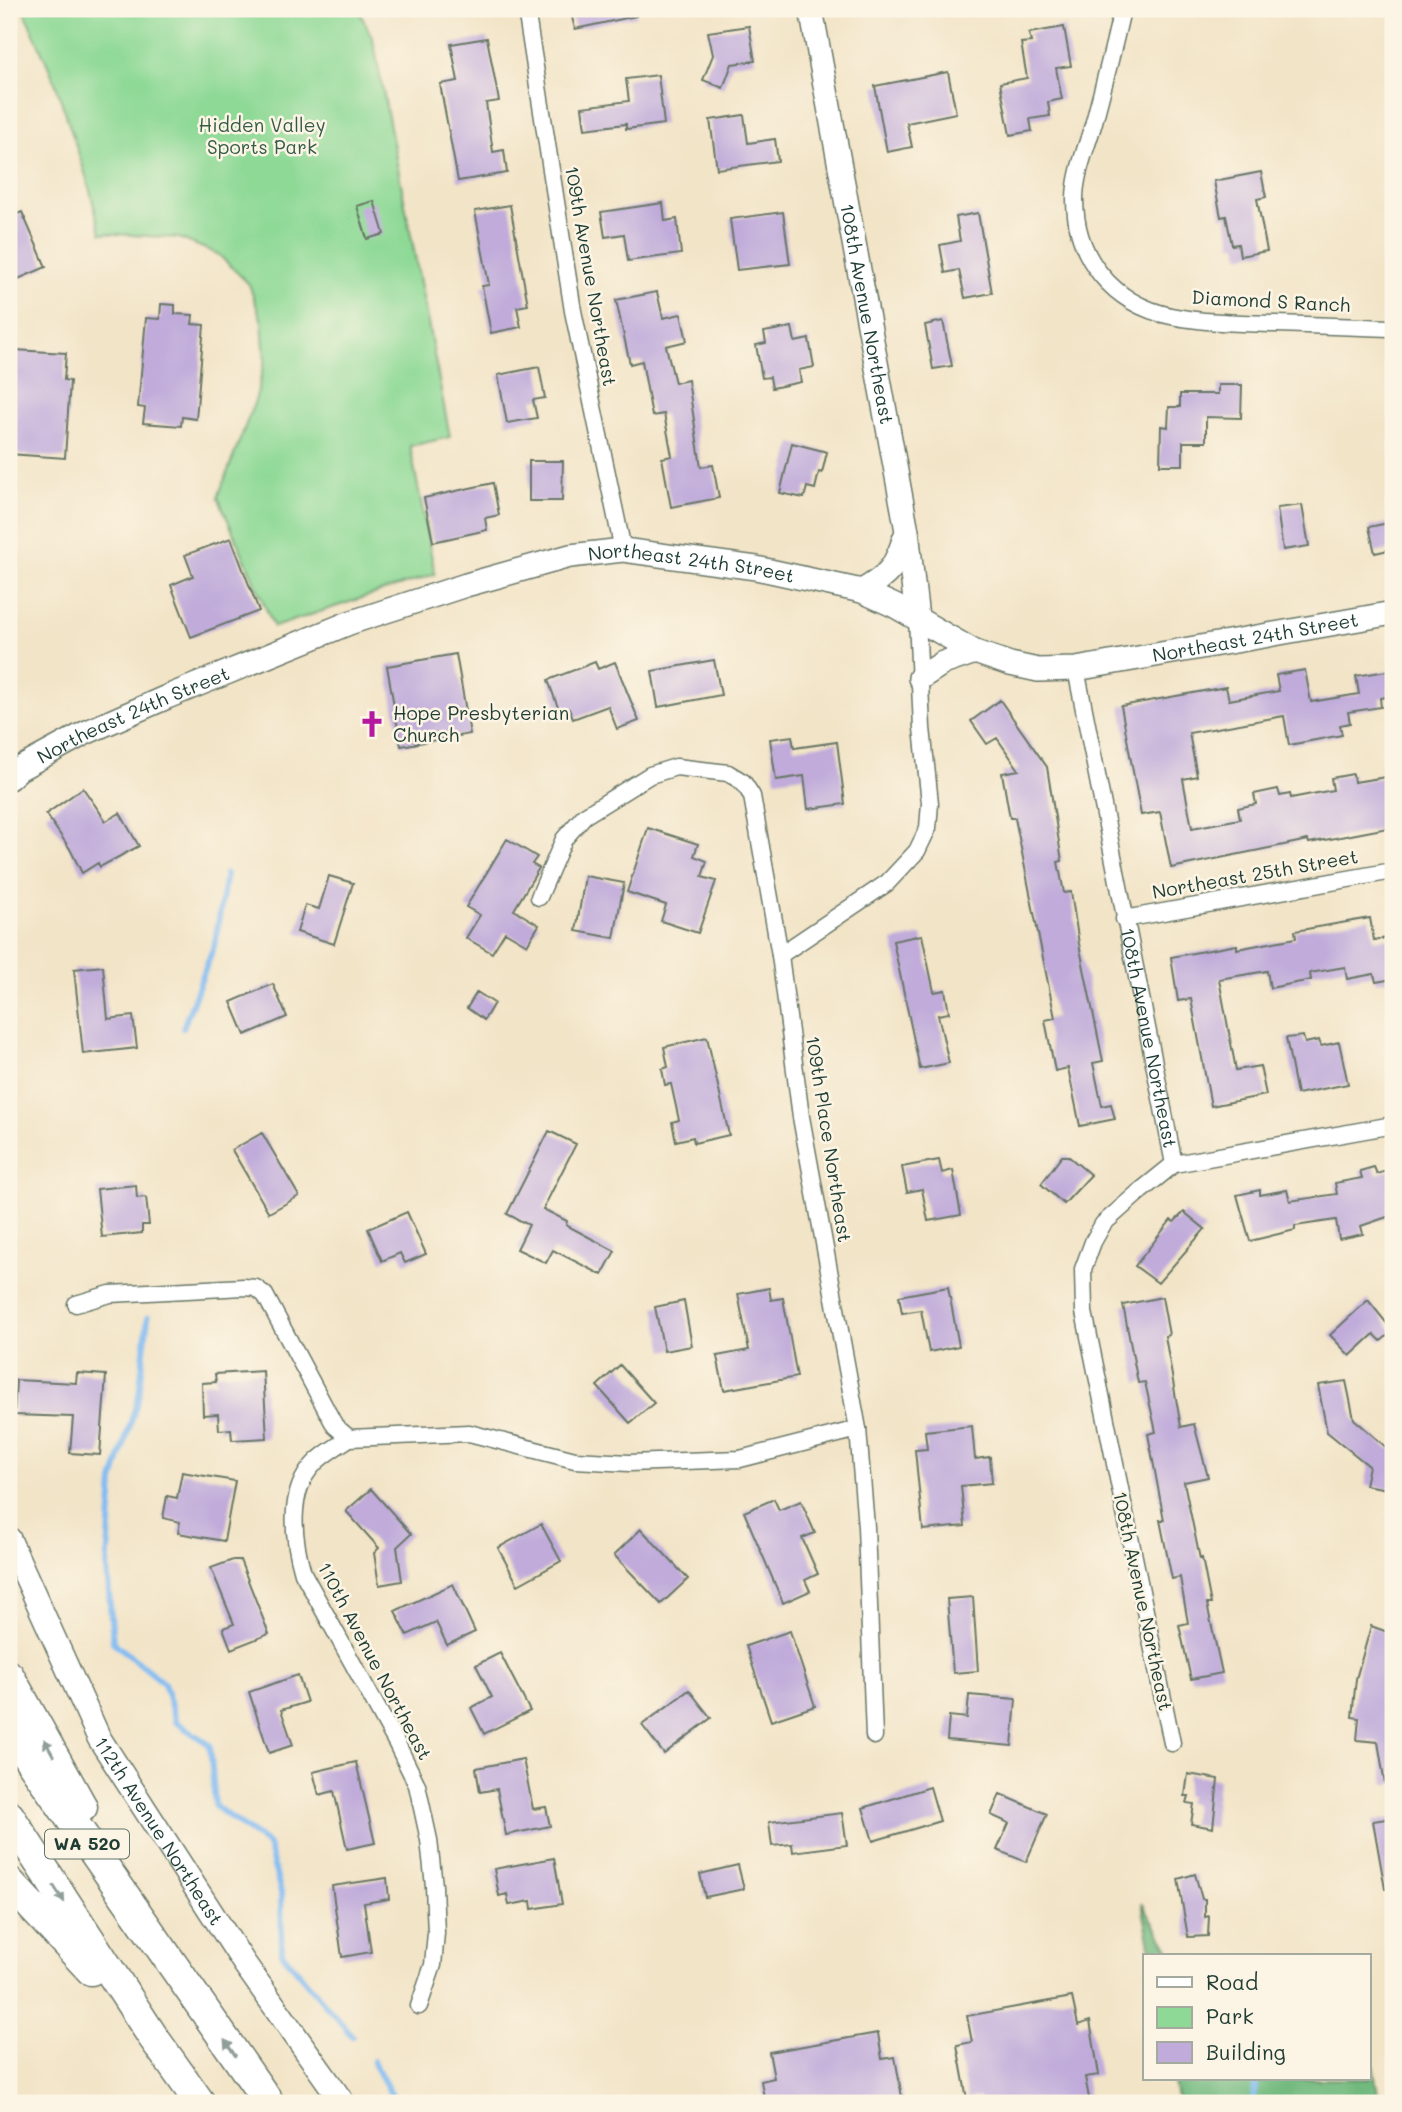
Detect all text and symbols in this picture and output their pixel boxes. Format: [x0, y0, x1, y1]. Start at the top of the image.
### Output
park label: Hidden Valley Sports Park [198, 112, 326, 159]
street label: 109th Avenue Northeast [560, 164, 623, 388]
street label: 108th Avenue Northeast [835, 201, 900, 426]
street label: Diamond S Ranch [1191, 284, 1351, 317]
street label: Northeast 24th Street [586, 537, 797, 588]
street label: Northeast 24th Street [1150, 606, 1360, 667]
street label: Northeast 24th Street [32, 660, 233, 769]
place label: Hope Presbyterian Church [393, 700, 569, 747]
church icon: Hope Presbyterian Church [357, 709, 387, 739]
street label: Northeast 25th Street [1150, 843, 1360, 904]
street label: 108th Avenue Northeast [1116, 925, 1184, 1150]
street label: 109th Place Northeast [801, 1034, 858, 1244]
street label: 108th Avenue Northeast [1108, 1489, 1179, 1713]
street label: 110th Avenue Northeast [313, 1557, 438, 1764]
street label: 112th Avenue Northeast [89, 1732, 229, 1930]
one-way arrow [43, 1738, 55, 1757]
road number: WA 520 [45, 1830, 129, 1858]
one-way arrow [52, 1885, 66, 1903]
legend [1143, 1954, 1370, 2080]
text: Road [1206, 1968, 1258, 1995]
text: Park [1206, 2002, 1254, 2029]
text: Building [1206, 2038, 1286, 2065]
one-way arrow [223, 2039, 237, 2057]

